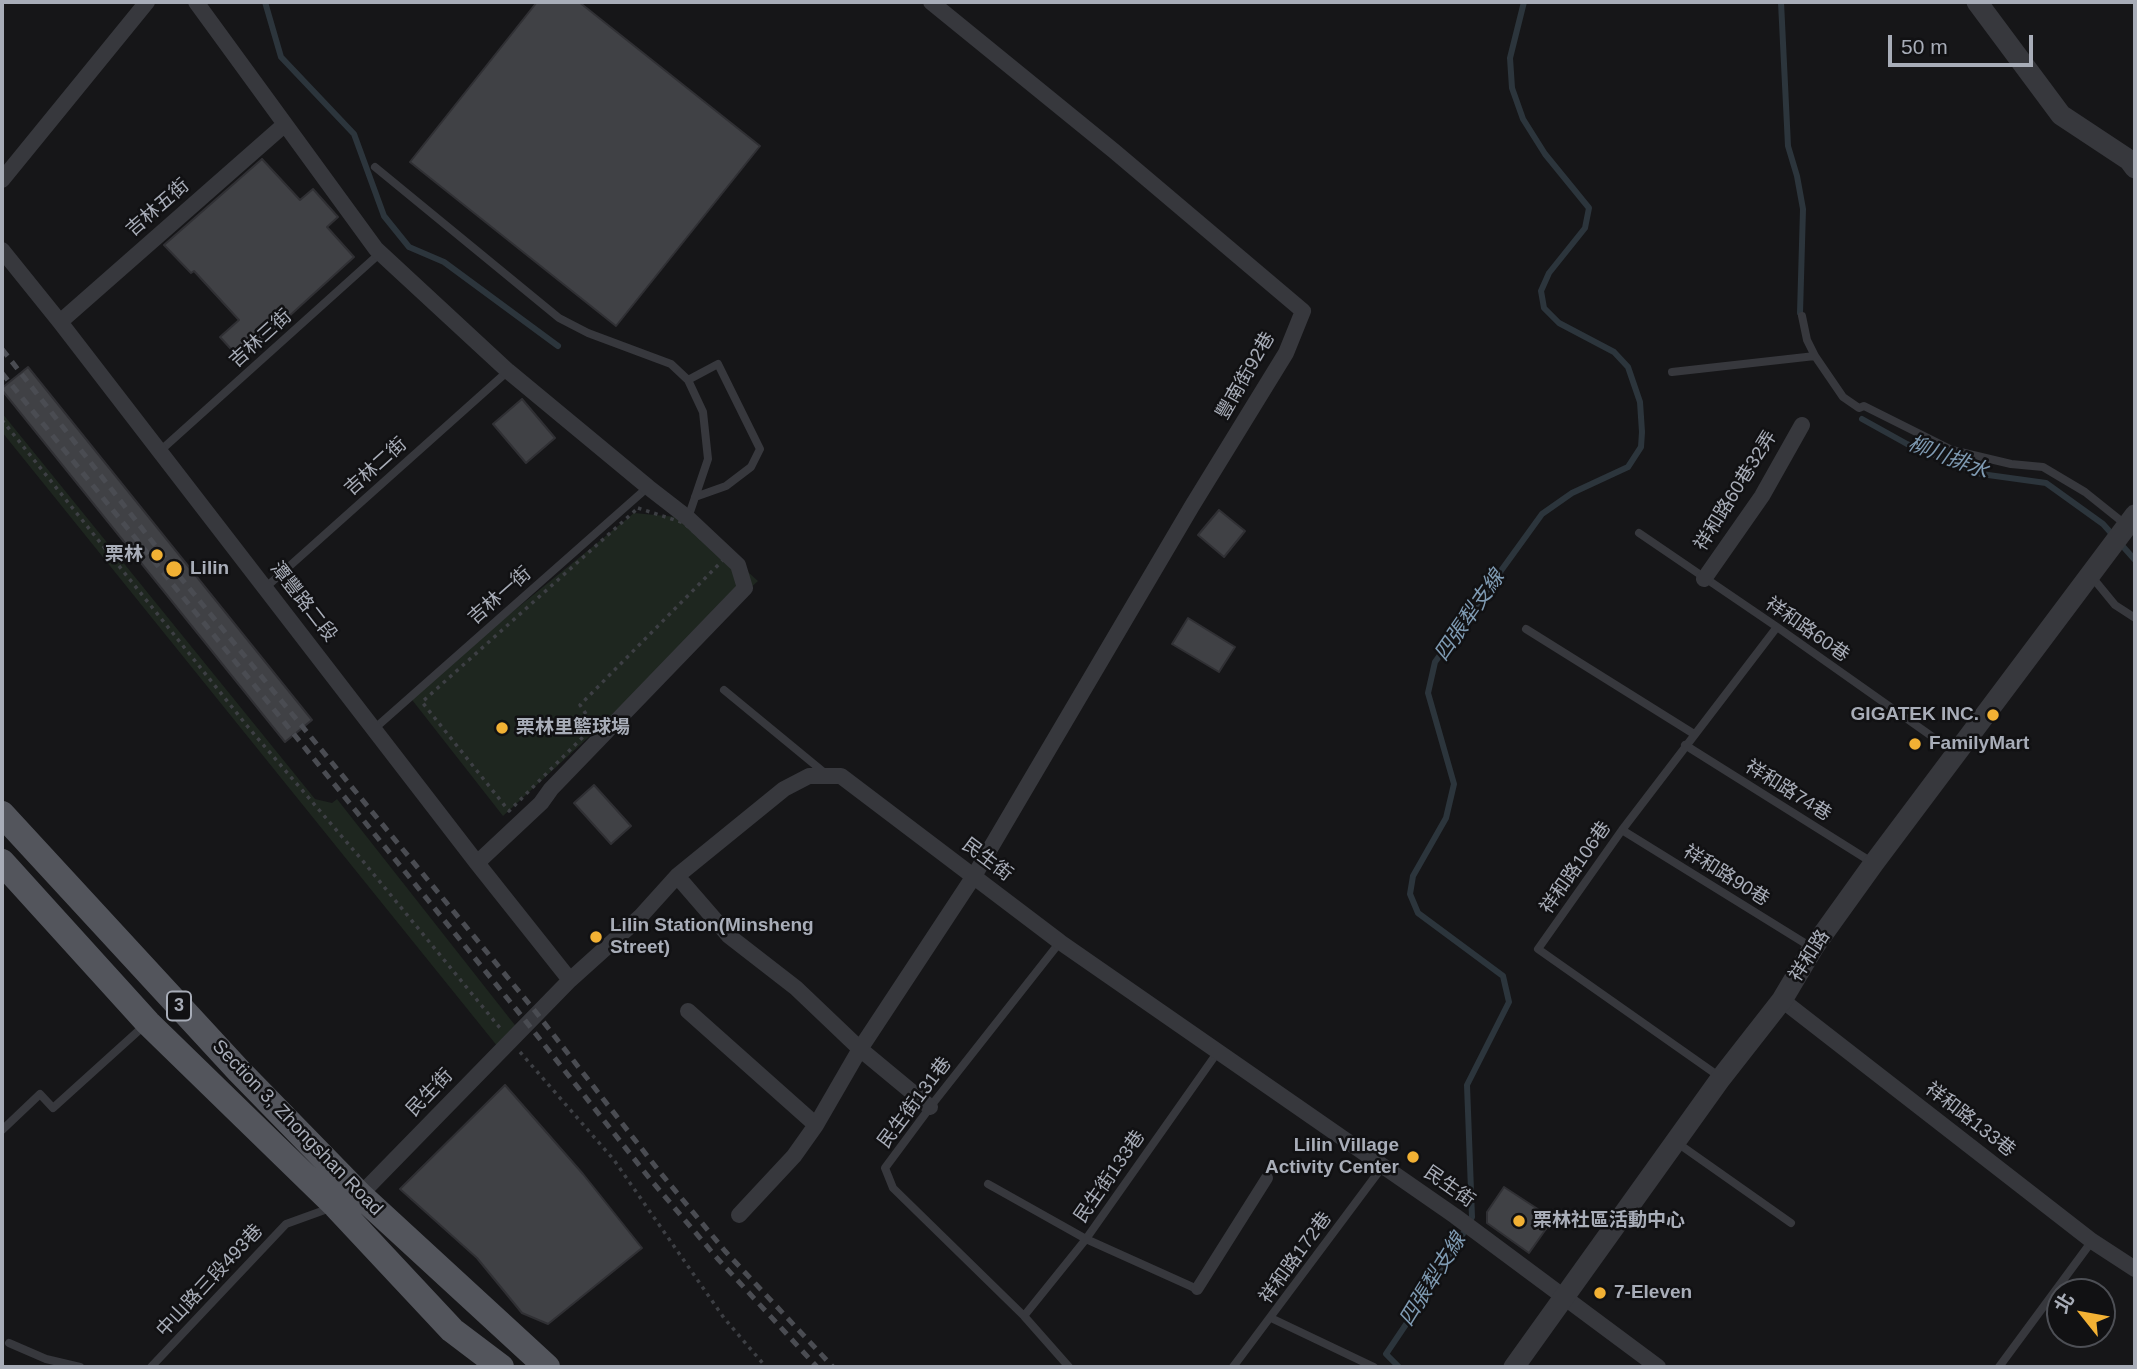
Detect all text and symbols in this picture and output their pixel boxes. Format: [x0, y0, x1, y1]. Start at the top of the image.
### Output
scale bar [1892, 21, 2037, 65]
text: 50 m [1901, 35, 1948, 58]
street label: 吉林五街 [122, 174, 194, 242]
street label: 吉林三街 [225, 305, 297, 373]
street label: 豐南街92巷 [1212, 328, 1280, 424]
street label: 祥和路60巷32弄 [1690, 427, 1782, 555]
water label: 柳川排水 [1904, 431, 1992, 485]
street label: 吉林二街 [340, 433, 412, 501]
place label: 栗林 [105, 544, 143, 566]
marker: 栗林 [149, 547, 165, 563]
place label: Lilin [190, 558, 229, 580]
street label: 潭豐路二段 [265, 558, 341, 646]
marker: Lilin [164, 559, 184, 579]
street label: 吉林一街 [464, 562, 536, 630]
water label: 四張犁支線 [1430, 566, 1510, 666]
street label: 祥和路60巷 [1761, 593, 1853, 667]
place label: GIGATEK INC. [1851, 704, 1979, 726]
marker: GIGATEK INC. [1985, 707, 2001, 723]
place label: 栗林里籃球場 [516, 717, 630, 739]
marker: 栗林里籃球場 [494, 720, 510, 736]
place label: FamilyMart [1929, 733, 2029, 755]
marker: FamilyMart [1907, 736, 1923, 752]
street label: 祥和路74巷 [1741, 756, 1835, 826]
street label: 祥和路106巷 [1536, 817, 1616, 919]
street label: 民生街 [957, 834, 1017, 886]
street label: 祥和路90巷 [1679, 841, 1773, 911]
place label: Lilin Station(Minsheng Street) [610, 915, 814, 959]
street label: 祥和路 [1785, 926, 1835, 986]
marker: Lilin Station(Minsheng Street) [588, 929, 604, 945]
road number: 3 [167, 992, 191, 1021]
street label: Section 3, Zhongshan Road [207, 1035, 387, 1221]
street label: 民生街131巷 [873, 1053, 957, 1153]
street label: 民生街 [402, 1065, 458, 1121]
street label: 祥和路133巷 [1921, 1078, 2019, 1162]
street label: 民生街133巷 [1070, 1126, 1150, 1228]
place label: Lilin Village Activity Center [1265, 1135, 1399, 1179]
marker: Lilin Village Activity Center [1405, 1149, 1421, 1165]
street label: 民生街 [1419, 1161, 1479, 1213]
street label: 祥和路172巷 [1255, 1208, 1337, 1308]
place label: 栗林社區活動中心 [1533, 1210, 1685, 1232]
marker: 栗林社區活動中心 [1511, 1213, 1527, 1229]
street label: 中山路三段493巷 [152, 1220, 268, 1342]
water label: 四張犁支線 [1394, 1229, 1472, 1331]
north arrow [2046, 1278, 2116, 1348]
place label: 7-Eleven [1614, 1282, 1692, 1304]
marker: 7-Eleven [1592, 1285, 1608, 1301]
text: 北 [2050, 1289, 2078, 1317]

